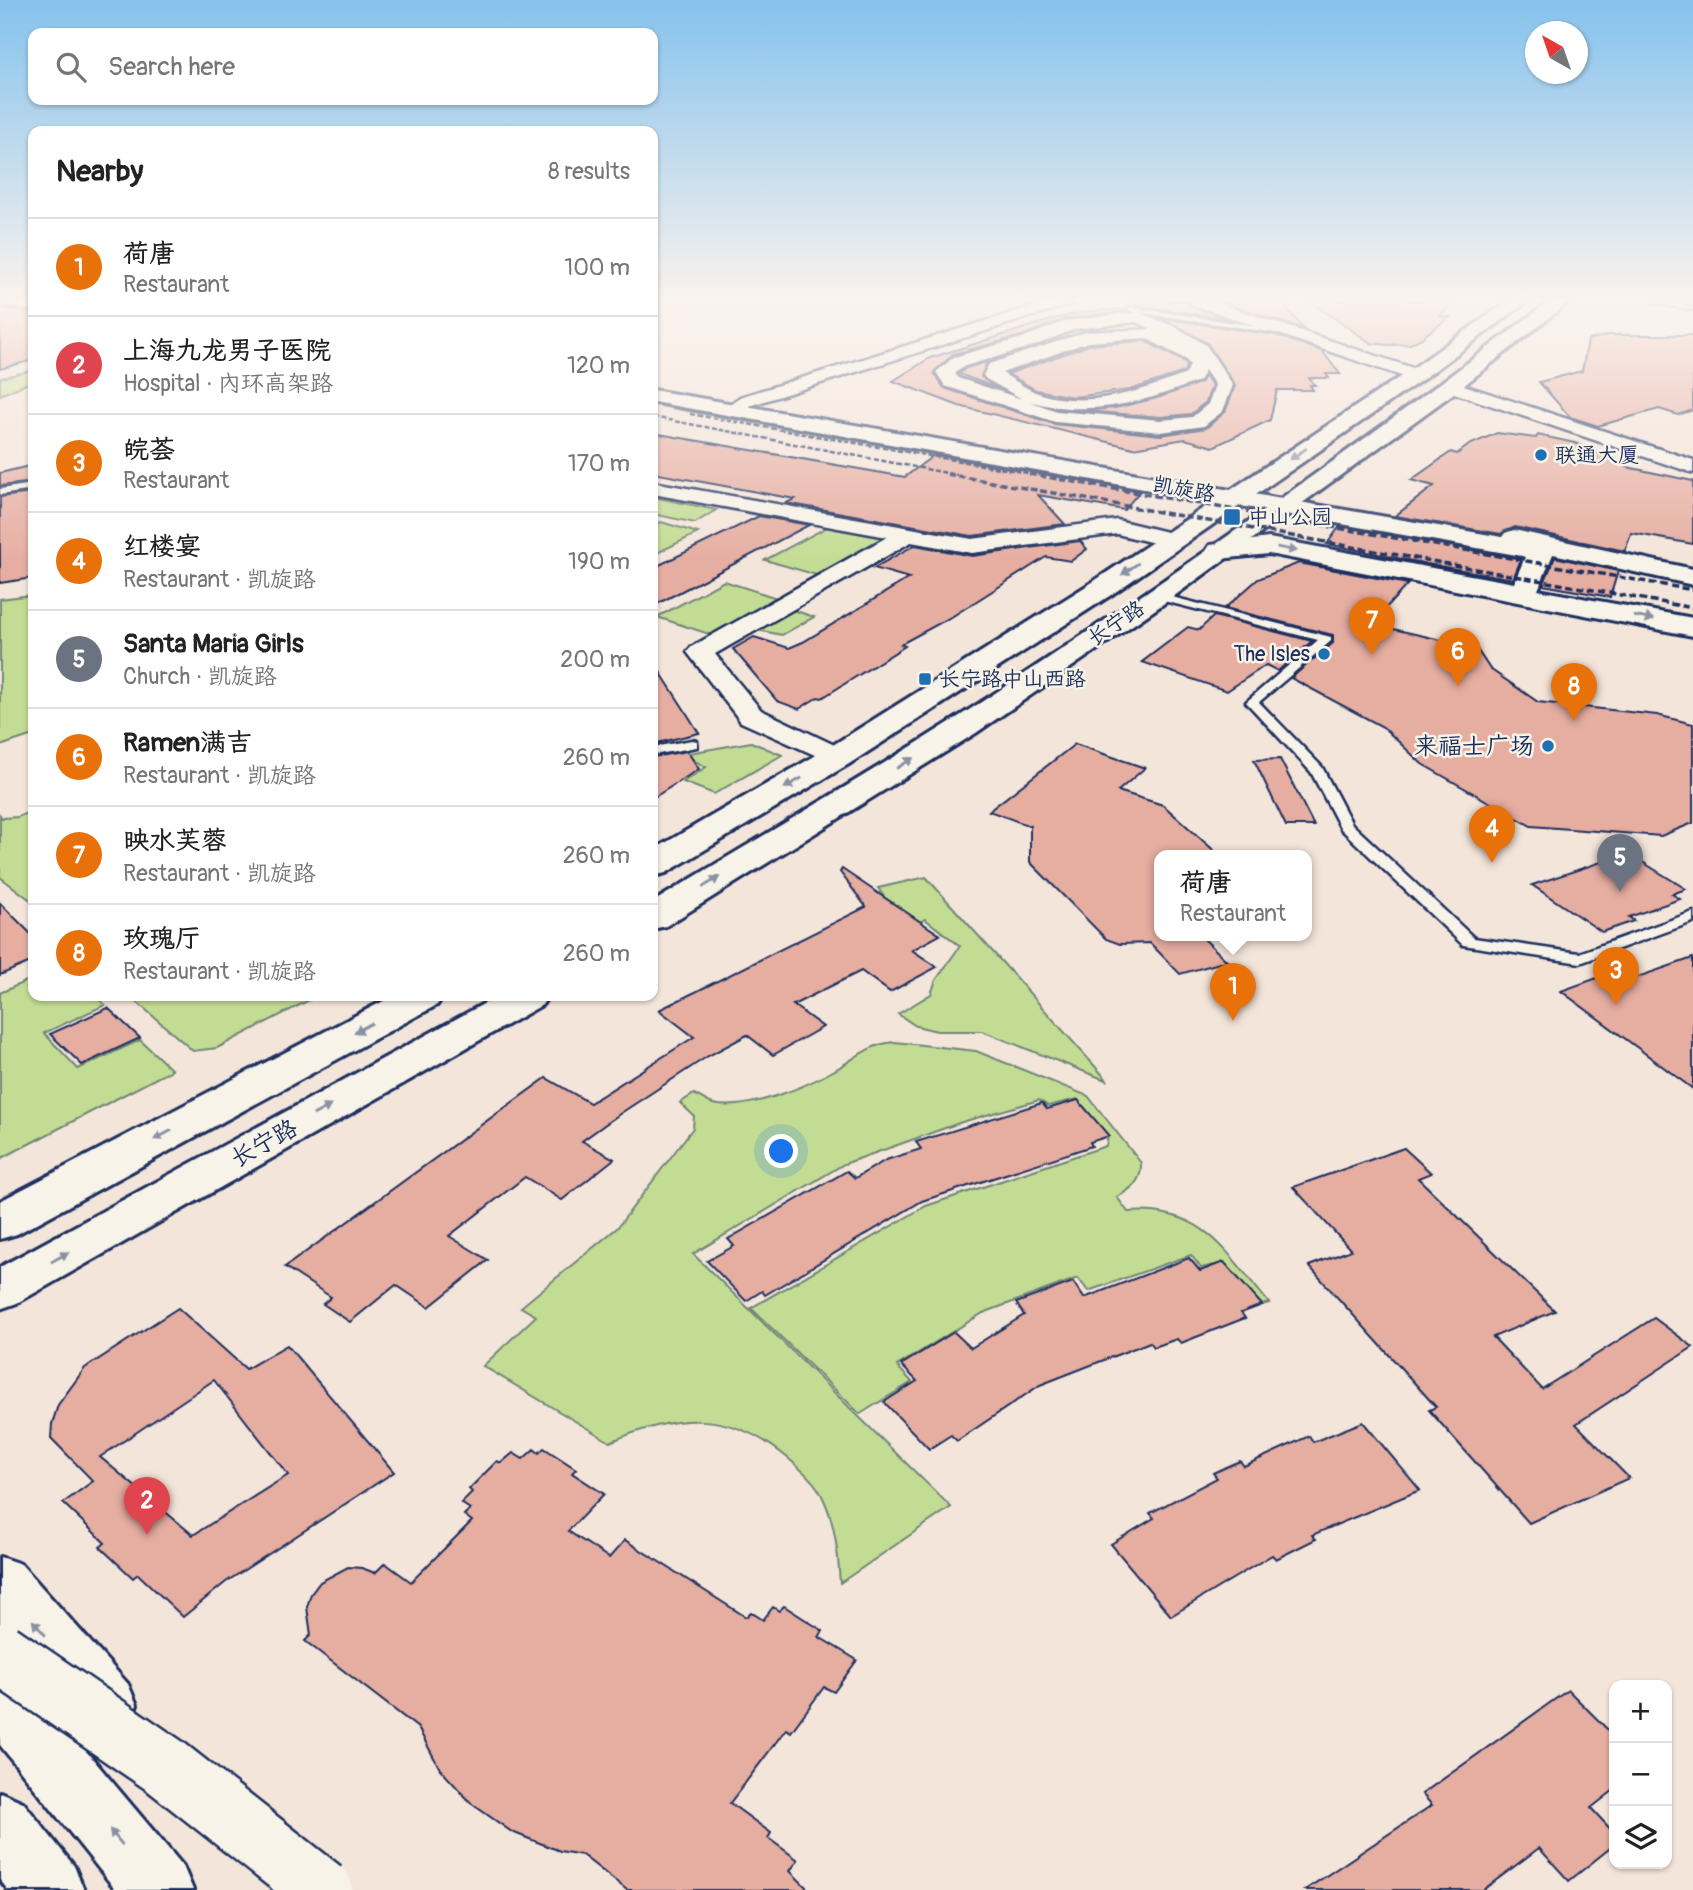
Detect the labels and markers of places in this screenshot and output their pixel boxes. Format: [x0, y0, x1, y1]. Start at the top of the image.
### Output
place label: 联通大厦 [1555, 442, 1639, 469]
marker: 联通大厦 [1533, 447, 1549, 463]
place label: 中山公园 [1248, 504, 1332, 531]
marker: 中山公园 [1222, 507, 1242, 527]
pin: 7 [1349, 597, 1395, 655]
pin: 6 [1435, 628, 1481, 686]
place label: The Isles [1234, 641, 1311, 668]
marker: The Isles [1316, 646, 1332, 662]
pin: 8 [1551, 663, 1597, 721]
place label: 长宁路中山西路 [939, 666, 1086, 693]
marker: 长宁路中山西路 [917, 671, 933, 687]
place label: 来福士广场 [1414, 732, 1534, 761]
marker: 来福士广场 [1540, 738, 1556, 754]
pin: 4 [1469, 805, 1515, 863]
pin: 5 [1597, 834, 1643, 892]
pin: 3 [1593, 947, 1639, 1005]
pin: 1 [1210, 963, 1256, 1021]
pin: 2 [124, 1477, 170, 1535]

